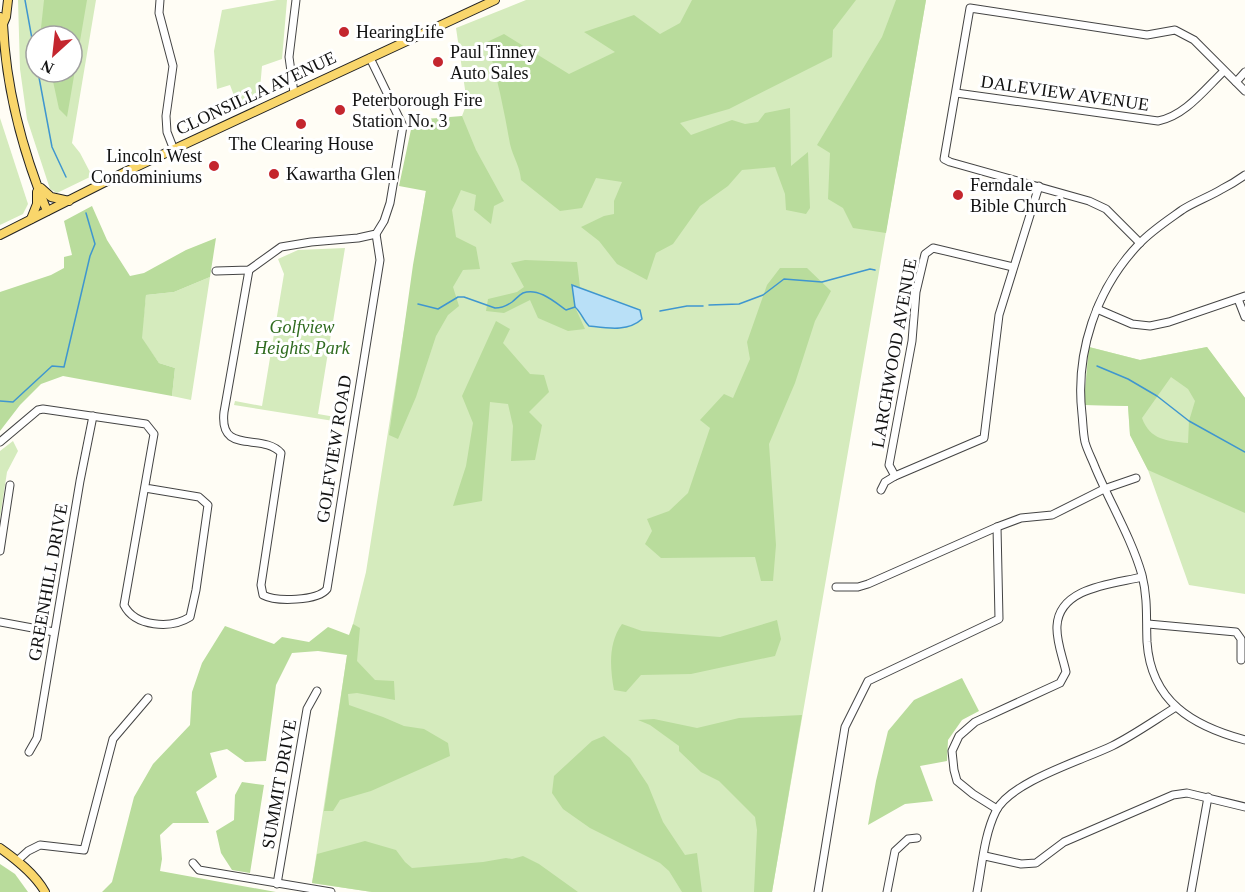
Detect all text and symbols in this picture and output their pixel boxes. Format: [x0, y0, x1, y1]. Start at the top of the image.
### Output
place label: HearingLife [356, 22, 444, 42]
north arrow [24, 24, 84, 84]
marker: HearingLife [337, 25, 351, 39]
place label: Paul Tinney Auto Sales [450, 42, 537, 83]
street label: CLONSILLA AVENUE [173, 47, 339, 139]
marker: Paul Tinney Auto Sales [431, 55, 445, 69]
text: N [38, 57, 56, 77]
street label: DALEVIEW AVENUE [980, 71, 1150, 115]
place label: Peterborough Fire Station No. 3 [352, 90, 482, 131]
marker: Peterborough Fire Station No. 3 [333, 103, 347, 117]
marker: The Clearing House [294, 117, 308, 131]
place label: The Clearing House [229, 134, 373, 154]
place label: Lincoln West Condominiums [91, 146, 202, 187]
marker: Lincoln West Condominiums [207, 159, 221, 173]
place label: Kawartha Glen [286, 164, 395, 184]
marker: Kawartha Glen [267, 167, 281, 181]
place label: Ferndale Bible Church [970, 175, 1067, 216]
marker: Ferndale Bible Church [951, 188, 965, 202]
street label: LARCHWOOD AVENUE [867, 257, 921, 449]
park label: Golfview Heights Park [253, 317, 351, 358]
street label: GOLFVIEW ROAD [312, 374, 356, 524]
street label: GREENHILL DRIVE [24, 502, 72, 662]
street label: SUMMIT DRIVE [258, 718, 300, 850]

